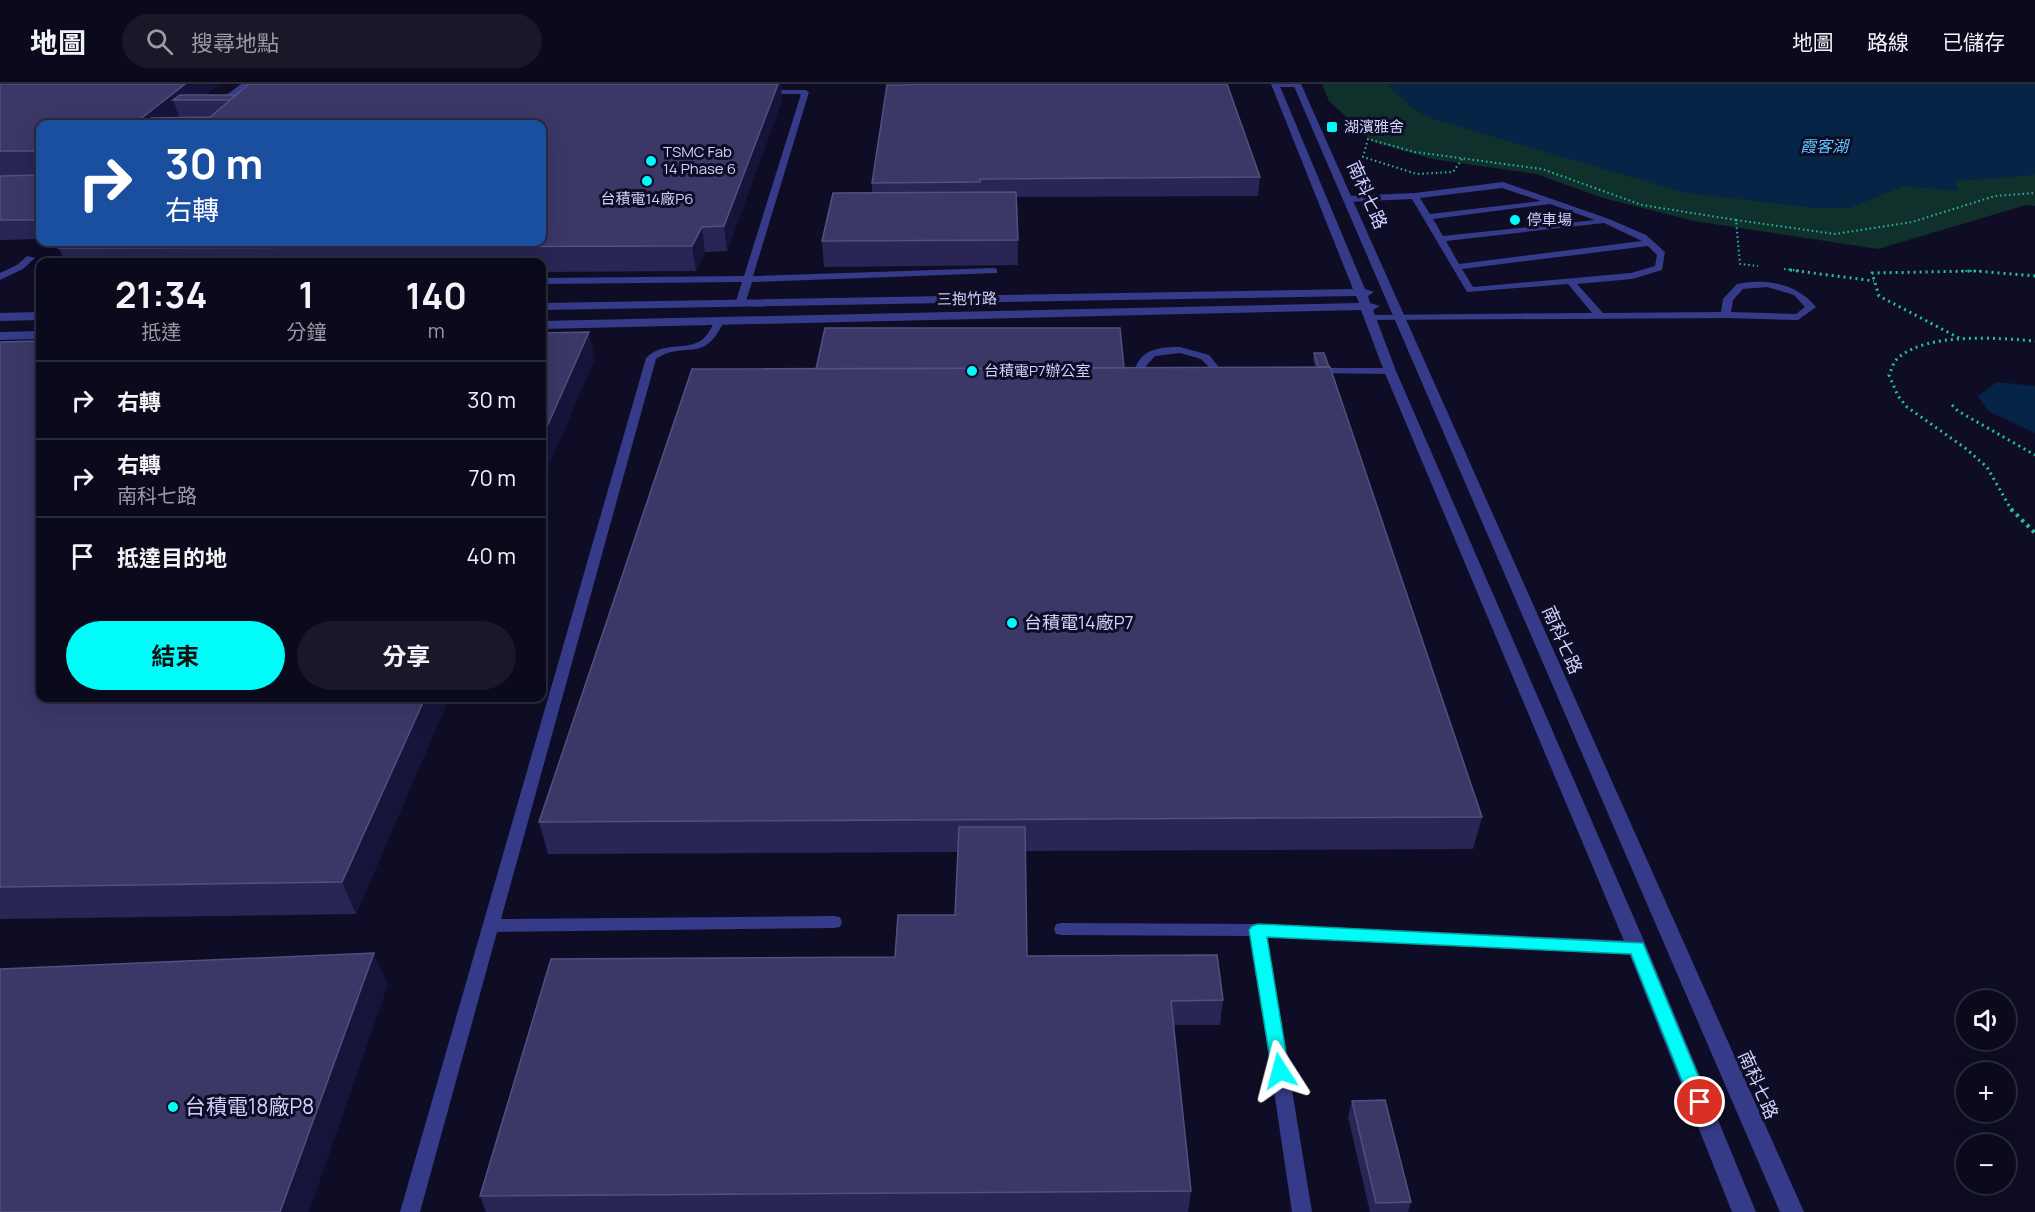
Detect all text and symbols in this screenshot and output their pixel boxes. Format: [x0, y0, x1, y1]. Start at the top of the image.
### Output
search box [122, 14, 542, 68]
text: 地圖 [30, 23, 86, 61]
icon: search [143, 25, 176, 58]
text: 搜尋地點 [191, 28, 279, 58]
text: 地圖 [1792, 28, 1834, 56]
text: 路線 [1867, 28, 1909, 56]
text: 已儲存 [1942, 28, 2005, 56]
place label: 湖濱雅舍 [1344, 116, 1404, 137]
marker: 湖濱雅舍 [1325, 120, 1339, 134]
text: 30 m [165, 134, 263, 192]
water label: 霞客湖 [1800, 135, 1851, 157]
place label: TSMC Fab 14 Phase 6 [663, 141, 736, 179]
icon: right [66, 144, 144, 222]
marker: TSMC Fab 14 Phase 6 [644, 154, 658, 168]
street label: 南科七路 [1342, 157, 1394, 232]
marker: 台積電14廠P6 [640, 174, 654, 188]
place label: 台積電14廠P6 [600, 188, 694, 209]
text: 右轉 [165, 191, 219, 228]
place label: 停車場 [1527, 209, 1572, 230]
marker: 停車場 [1508, 213, 1522, 227]
text: 21:34 [115, 270, 207, 319]
text: 1 [299, 270, 314, 319]
text: 140 [406, 271, 467, 320]
street label: 三抱竹路 [937, 287, 997, 310]
text: m [428, 317, 445, 344]
text: 抵達 [141, 318, 181, 345]
text: 分鐘 [286, 318, 326, 345]
place label: 台積電P7辦公室 [984, 360, 1091, 381]
marker: 台積電P7辦公室 [965, 364, 979, 378]
icon: right [66, 384, 99, 417]
text: 30 m [467, 385, 516, 415]
text: 右轉 [117, 387, 161, 417]
text: 右轉 [117, 450, 161, 480]
icon: right [66, 462, 99, 495]
text: 70 m [468, 463, 516, 493]
text: 南科七路 [117, 482, 197, 509]
icon: arrive [66, 540, 99, 573]
text: 40 m [467, 541, 516, 571]
text: 抵達目的地 [117, 543, 227, 573]
street label: 南科七路 [1537, 602, 1589, 677]
place label: 台積電14廠P7 [1024, 610, 1134, 634]
marker: 台積電14廠P7 [1005, 616, 1019, 630]
button: 結束 [66, 621, 285, 690]
button: 分享 [297, 621, 516, 690]
map controls [1956, 990, 2016, 1194]
button: sound [1956, 990, 2016, 1050]
position arrow [1248, 1039, 1312, 1103]
street label: 南科七路 [1733, 1047, 1785, 1122]
button: + [1956, 1062, 2016, 1122]
pin [1674, 1076, 1725, 1127]
icon: arrive [1683, 1085, 1716, 1118]
place label: 台積電18廠P8 [185, 1092, 314, 1120]
marker: 台積電18廠P8 [166, 1100, 180, 1114]
button: − [1956, 1134, 2016, 1194]

